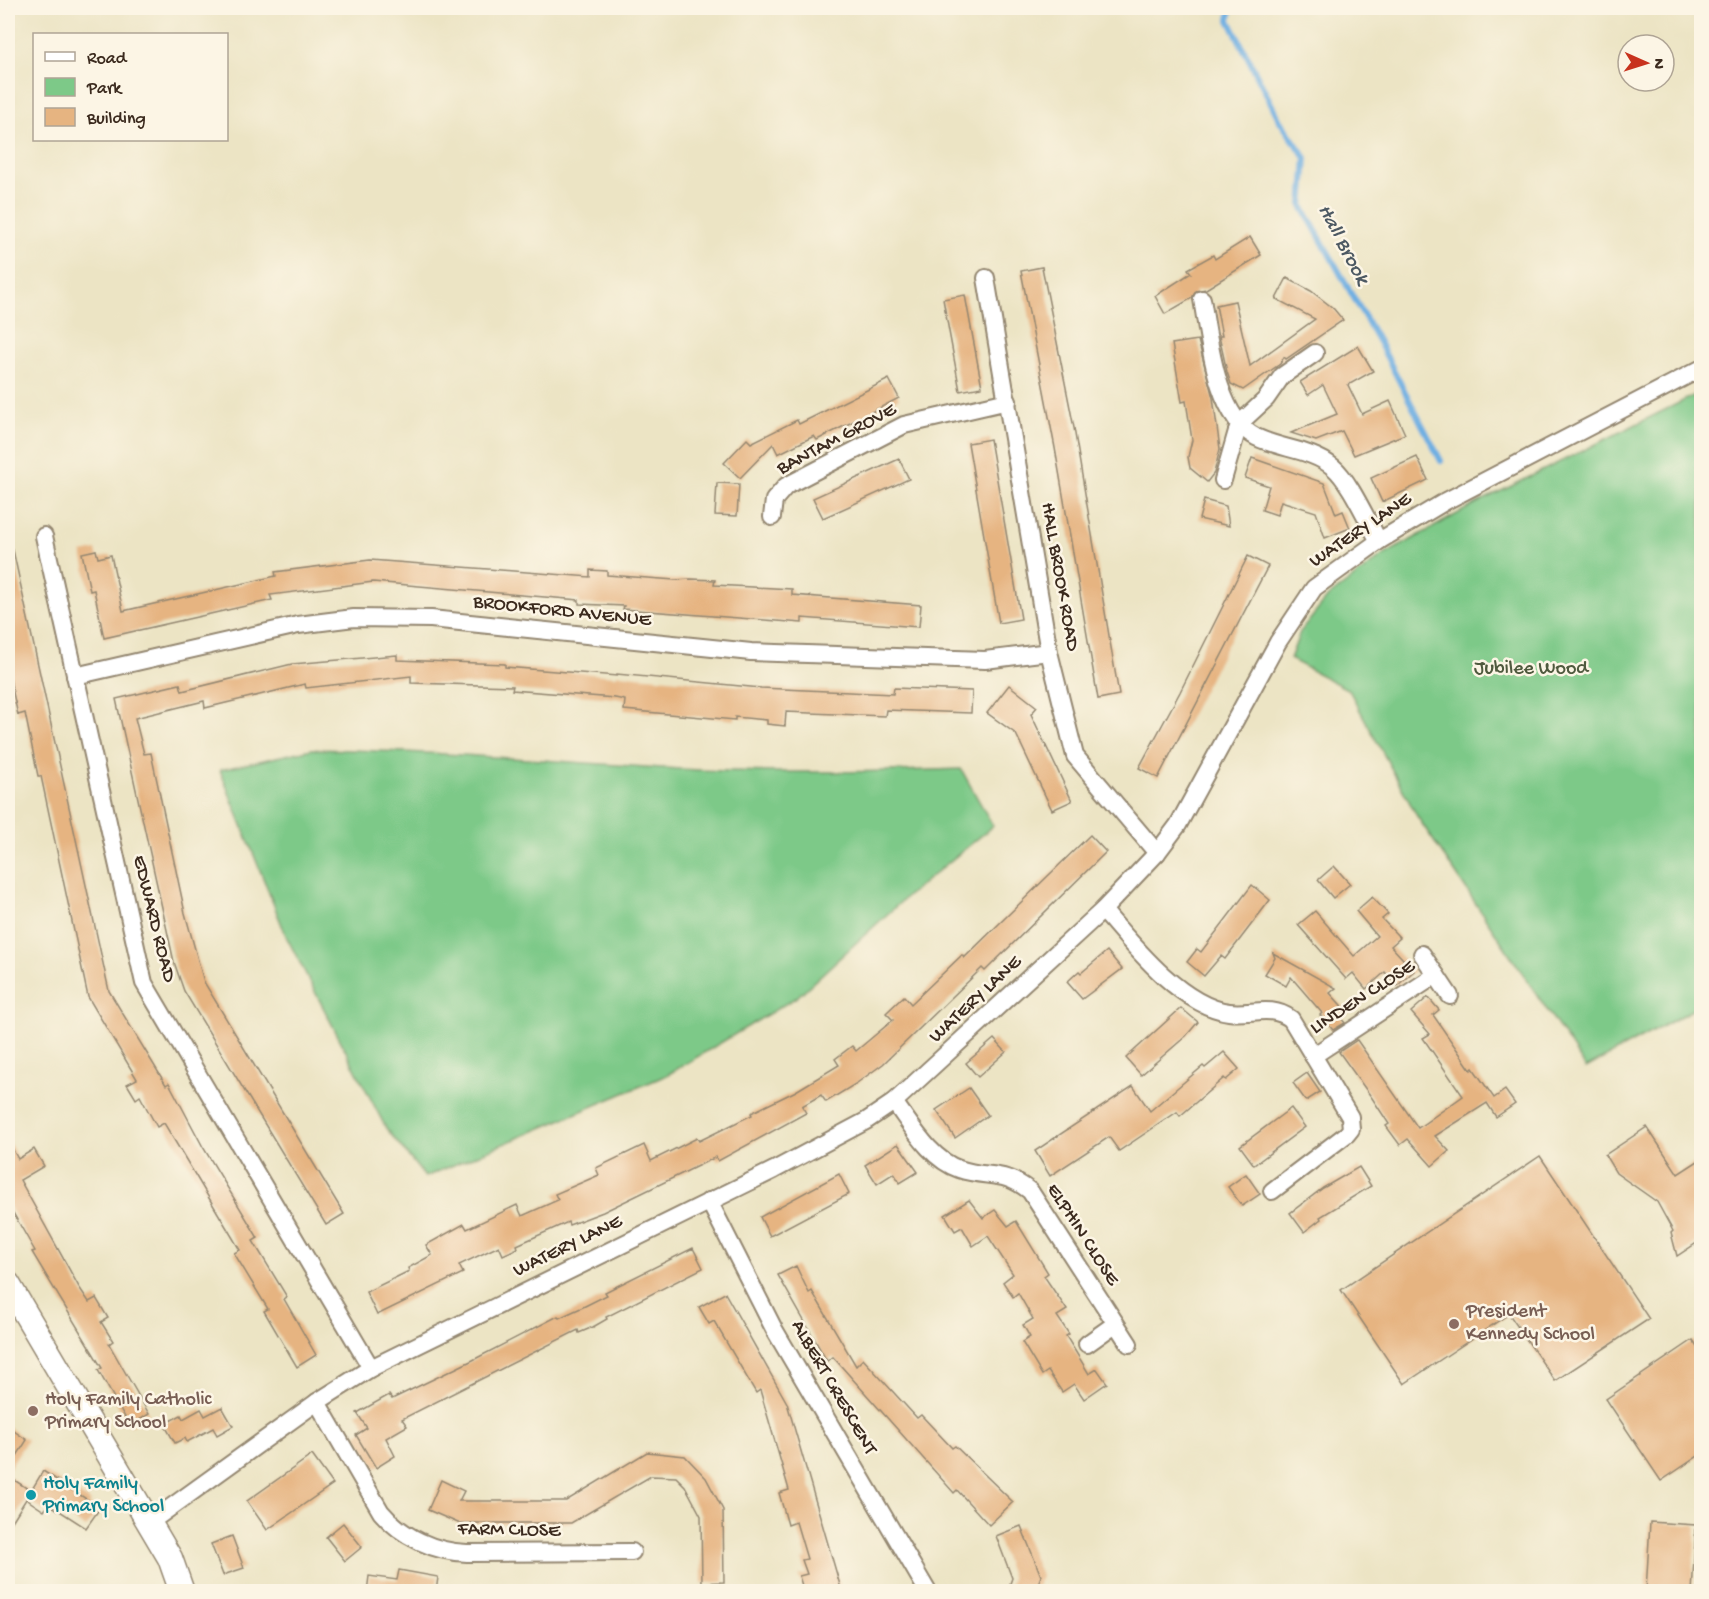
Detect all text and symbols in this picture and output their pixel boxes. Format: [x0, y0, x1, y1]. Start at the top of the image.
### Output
legend [33, 33, 228, 141]
north arrow [1616, 33, 1676, 93]
text: Road [87, 49, 128, 70]
text: N [1648, 58, 1667, 70]
text: Park [86, 79, 123, 100]
text: Building [86, 109, 146, 130]
water label: Hall Brook [1310, 201, 1375, 292]
street label: BANTAM GROVE [772, 398, 902, 482]
street label: WATERY LANE [1306, 488, 1418, 574]
street label: HALL BROOK ROAD [1035, 501, 1084, 654]
street label: BROOKFORD AVENUE [471, 591, 654, 633]
park label: Jubilee Wood [1474, 658, 1590, 681]
street label: EDWARD ROAD [126, 853, 180, 986]
street label: WATERY LANE [925, 950, 1028, 1049]
street label: LINDEN CLOSE [1306, 955, 1421, 1040]
street label: ELPHIN CLOSE [1041, 1180, 1124, 1292]
street label: WATERY LANE [510, 1210, 627, 1283]
place label: President Kennedy School [1465, 1301, 1595, 1347]
street label: ALBERT CRESCENT [785, 1317, 882, 1461]
marker: President Kennedy School [1447, 1317, 1461, 1331]
place label: Holy Family Catholic Primary School [44, 1389, 213, 1435]
marker: Holy Family Catholic Primary School [26, 1404, 40, 1418]
place label: Holy Family Primary School [42, 1473, 164, 1519]
marker: Holy Family Primary School [24, 1488, 38, 1502]
street label: FARM CLOSE [456, 1519, 562, 1543]

